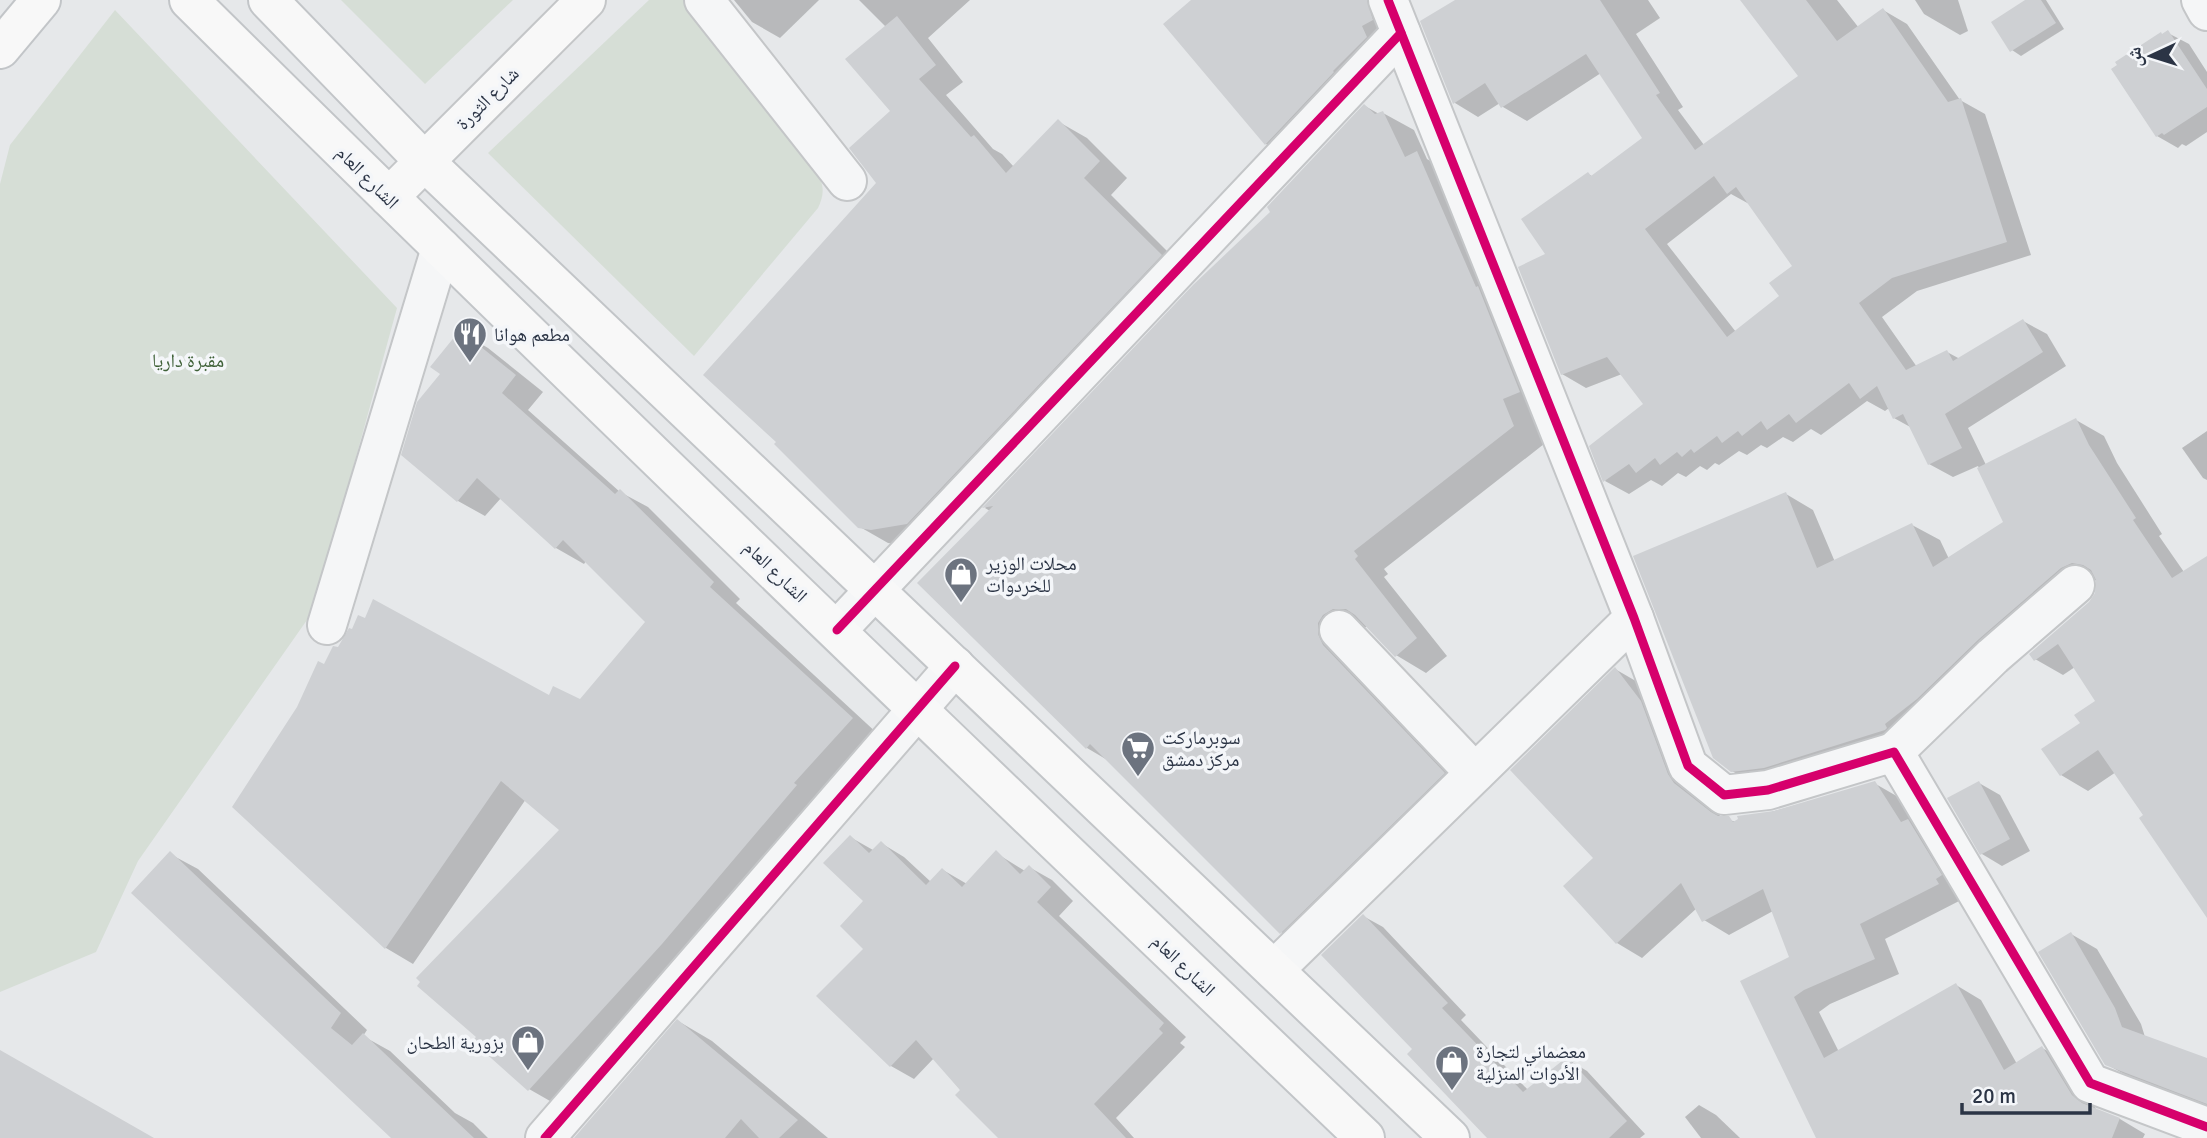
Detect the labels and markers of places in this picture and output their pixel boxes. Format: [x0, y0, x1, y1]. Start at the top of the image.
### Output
restaurant icon: مطعم هوانا [451, 315, 489, 364]
place label: مطعم هوانا [494, 323, 570, 347]
place label: محلات الوزير للخردوات [985, 552, 1077, 598]
shop icon: محلات الوزير للخردوات [942, 555, 980, 604]
place label: سوبرماركت مركز دمشق [1162, 726, 1241, 772]
supermarket icon: سوبرماركت مركز دمشق [1119, 729, 1157, 778]
shop icon: بزورية الطحان [509, 1023, 547, 1072]
place label: بزورية الطحان [406, 1031, 504, 1055]
place label: معضماني لتجارة الأدوات المنزلية [1476, 1040, 1586, 1086]
shop icon: معضماني لتجارة الأدوات المنزلية [1433, 1043, 1471, 1092]

